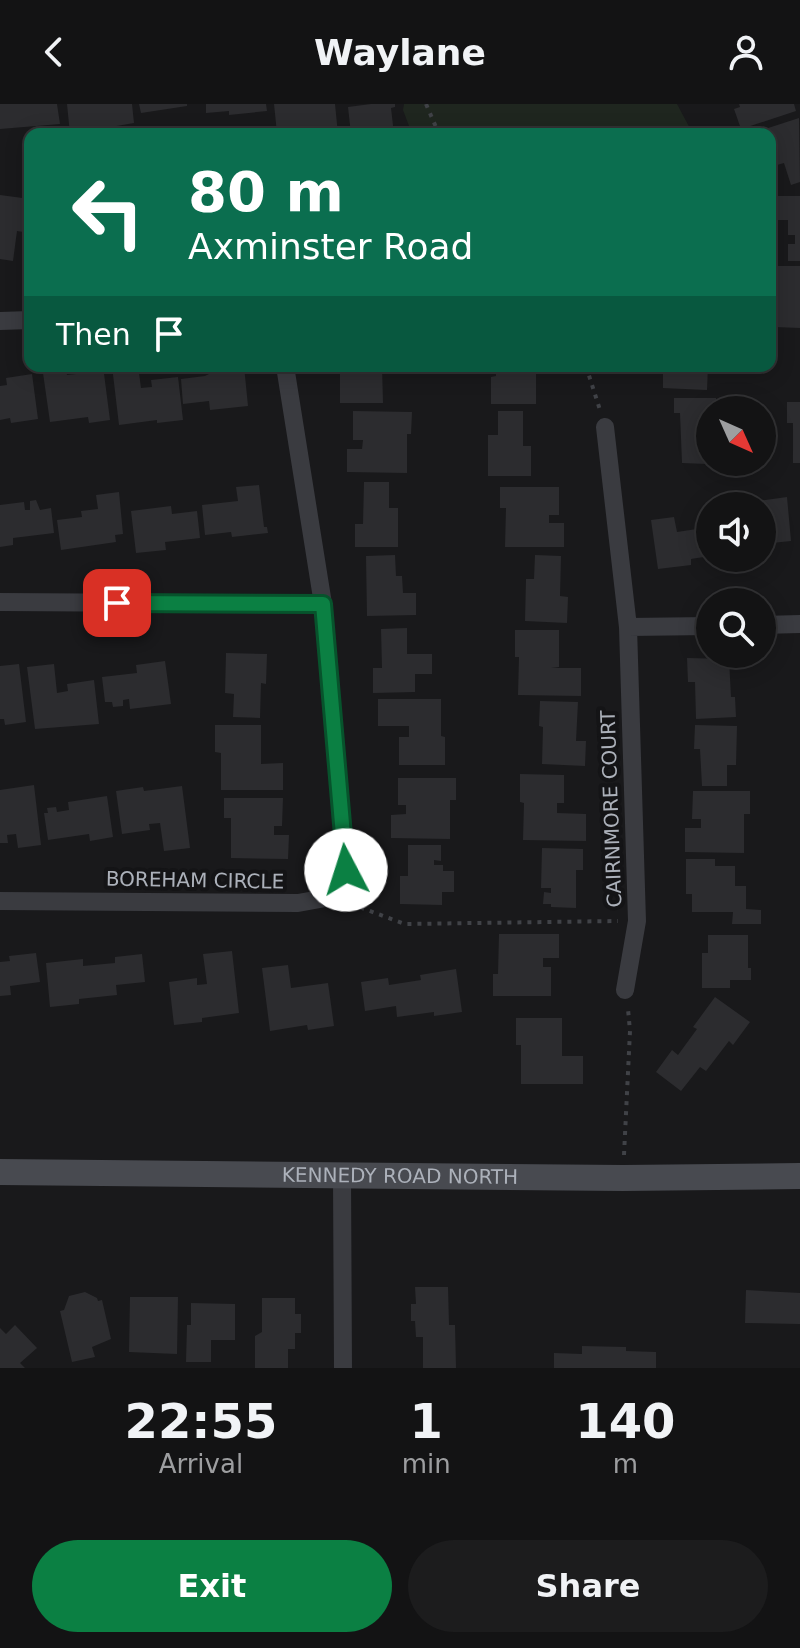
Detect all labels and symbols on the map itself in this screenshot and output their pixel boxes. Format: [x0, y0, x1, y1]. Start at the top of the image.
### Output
north arrow [696, 396, 776, 476]
pin [83, 569, 151, 637]
street label: CAIRNMORE COURT [596, 709, 626, 908]
position arrow [304, 828, 388, 912]
street label: BOREHAM CIRCLE [106, 866, 284, 894]
street label: KENNEDY ROAD NORTH [282, 1163, 518, 1189]

